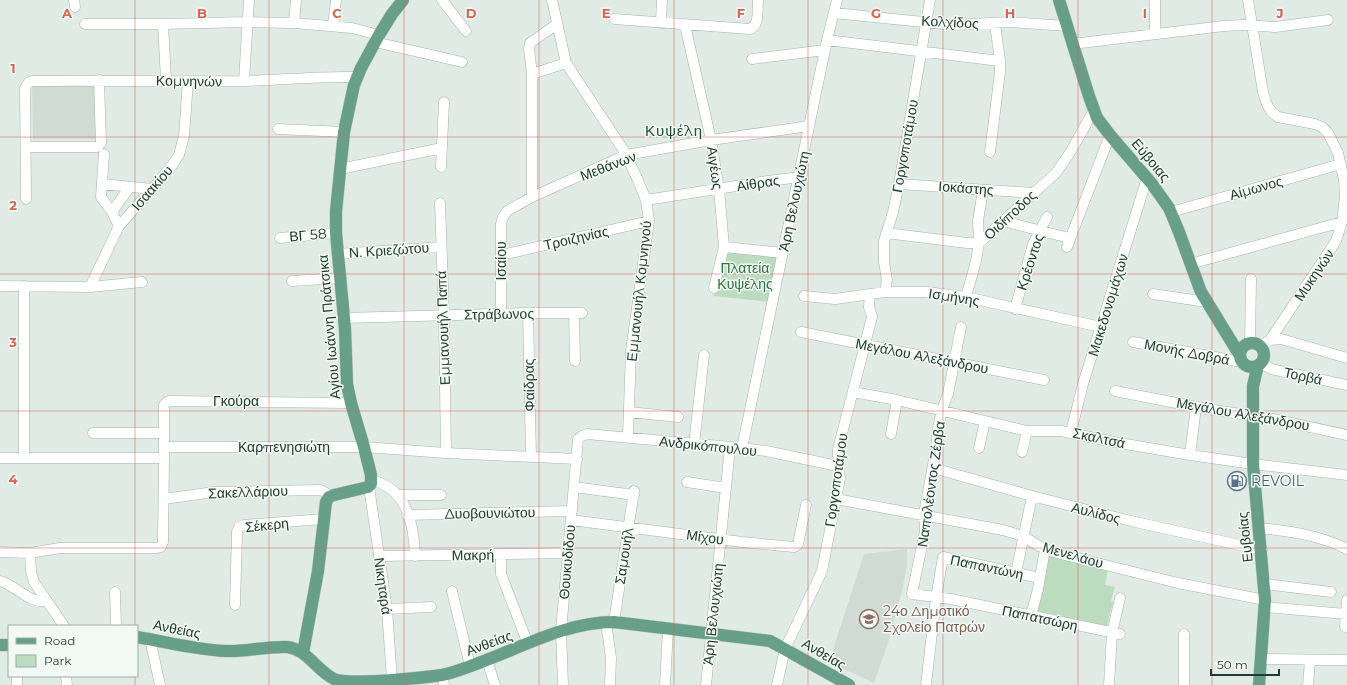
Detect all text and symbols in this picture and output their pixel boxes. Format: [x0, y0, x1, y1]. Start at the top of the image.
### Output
text: A [61, 5, 73, 21]
text: B [197, 5, 207, 21]
text: C [332, 5, 342, 21]
text: D [466, 5, 477, 21]
text: E [602, 5, 611, 21]
text: F [737, 5, 745, 21]
text: G [871, 5, 881, 21]
text: H [1005, 5, 1015, 21]
text: I [1143, 5, 1147, 21]
text: J [1275, 5, 1284, 21]
street label: Κολχίδος [921, 12, 979, 33]
text: 1 [10, 60, 16, 76]
street label: Κομνηνών [156, 71, 222, 91]
street label: Γοργοποτάμου [888, 98, 922, 194]
district label: Κυψέλη [645, 121, 703, 140]
street label: Εύβοιας [1128, 135, 1174, 185]
street label: Αιγέως [703, 145, 727, 191]
street label: Μεθάνων [577, 147, 639, 185]
street label: Άρη Βελουχιώτη [775, 149, 813, 253]
street label: Ισαακίου [127, 162, 177, 214]
street label: Αίθρας [735, 171, 781, 195]
street label: Αίμωνος [1227, 172, 1285, 204]
street label: Ιοκάστης [938, 177, 994, 199]
street label: Οιδίποδος [980, 186, 1040, 244]
text: 2 [9, 197, 17, 213]
street label: Εμμανουήλ Κομνηνού [623, 220, 655, 362]
street label: Τροιζηνίας [542, 222, 610, 254]
street label: ΒΓ 58 [288, 224, 328, 246]
street label: Κρέοντος [1012, 231, 1048, 292]
street label: Ν. Κριεζώτου [348, 238, 430, 262]
street label: Ισαίου [492, 241, 510, 281]
street label: Μυκηνών [1290, 245, 1338, 305]
street label: Μακεδονομάχων [1084, 252, 1132, 358]
street label: Αγίου Ιωάννη Πράτσικα [314, 254, 344, 400]
park label: Πλατεία Κυψέλης [717, 259, 773, 293]
street label: Εμμανουήλ Παπά [432, 271, 454, 385]
street label: Ισμήνης [927, 284, 981, 310]
street label: Στράβωνος [464, 304, 534, 324]
text: 3 [8, 334, 17, 350]
street label: Μεγάλου Αλεξάνδρου [854, 334, 990, 378]
street label: Μονής Δοβρά [1143, 335, 1231, 369]
street label: Φαίδρας [520, 358, 538, 412]
street label: Τορβά [1282, 363, 1324, 389]
street label: Γκούρα [213, 392, 259, 410]
street label: Μεγάλου Αλεξάνδρου [1175, 393, 1311, 435]
street label: Ναπολέοντος Ζέρβα [913, 420, 949, 548]
street label: Σκαλτσά [1071, 424, 1127, 452]
street label: Ανδρικόπουλου [658, 432, 758, 460]
street label: Γοργοποτάμου [821, 432, 851, 528]
street label: Καρπενησιώτη [238, 438, 330, 456]
fuel station icon: REVOIL [1226, 470, 1248, 492]
text: 4 [9, 471, 18, 487]
place label: REVOIL [1251, 472, 1305, 490]
street label: Σακελλάριου [208, 482, 288, 502]
street label: Αυλίδος [1070, 498, 1123, 528]
street label: Δυοβουνιώτου [445, 503, 535, 523]
street label: Ευβοίας [1233, 511, 1257, 563]
street label: Σέκερη [244, 514, 290, 536]
street label: Θουκυδίδου [555, 524, 579, 600]
street label: Μίχου [685, 525, 725, 549]
street label: Σαμουήλ [611, 526, 637, 586]
street label: Μενελάου [1041, 538, 1105, 572]
street label: Μακρή [452, 546, 494, 564]
street label: Παπαντώνη [949, 550, 1025, 584]
street label: Νικηταρά [370, 556, 396, 616]
street label: Άρη Βελουχιώτη [699, 562, 727, 666]
street label: Παπατσώρη [1000, 601, 1080, 635]
place label: 24ο Δημοτικό Σχολείο Πατρών [883, 602, 985, 636]
school or university icon: 24ο Δημοτικό Σχολείο Πατρών [858, 608, 880, 630]
street label: Ανθείας [152, 616, 203, 642]
legend [8, 625, 138, 677]
street label: Ανθείας [463, 626, 515, 660]
text: Road [44, 633, 75, 648]
street label: Ανθείας [799, 634, 850, 674]
scale bar [1211, 651, 1279, 677]
text: Park [44, 653, 72, 668]
text: 50 m [1217, 657, 1248, 672]

